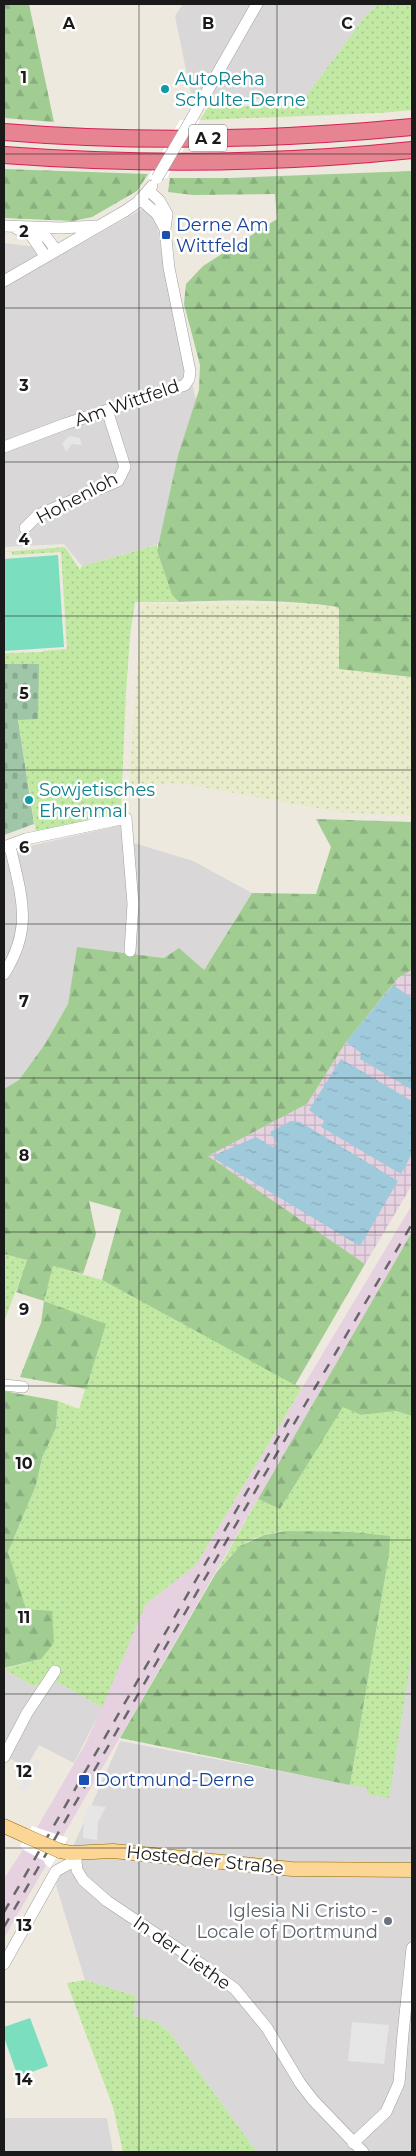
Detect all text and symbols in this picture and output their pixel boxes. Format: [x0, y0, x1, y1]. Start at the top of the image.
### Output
text: A [62, 14, 76, 33]
text: B [202, 14, 214, 33]
text: C [341, 14, 353, 33]
text: 1 [21, 68, 27, 87]
place label: AutoReha Schulte-Derne [175, 68, 306, 111]
marker: AutoReha Schulte-Derne [159, 83, 171, 95]
road number: A 2 [189, 125, 227, 152]
place label: Derne Am Wittfeld [176, 214, 269, 257]
text: 2 [19, 222, 29, 241]
marker: Derne Am Wittfeld [160, 229, 172, 241]
street label: Am Wittfeld [72, 375, 182, 431]
text: 3 [18, 376, 29, 395]
street label: Hohenloh [32, 467, 122, 529]
text: 4 [18, 530, 30, 549]
text: 5 [19, 684, 29, 703]
place label: Sowjetisches Ehrenmal [39, 779, 155, 822]
marker: Sowjetisches Ehrenmal [23, 794, 35, 806]
text: 6 [19, 838, 29, 857]
text: 7 [19, 992, 29, 1011]
text: 8 [19, 1146, 29, 1165]
text: 9 [19, 1300, 29, 1319]
text: 10 [15, 1454, 33, 1473]
text: 11 [18, 1608, 30, 1627]
text: 12 [16, 1762, 32, 1781]
place label: Dortmund-Derne [95, 1769, 254, 1791]
marker: Dortmund-Derne [77, 1773, 91, 1787]
street label: Hostedder Straße [125, 1841, 285, 1879]
place label: Iglesia Ni Cristo - Locale of Dortmund [196, 1900, 378, 1943]
street label: In der Liethe [129, 1911, 235, 1995]
marker: Iglesia Ni Cristo - Locale of Dortmund [382, 1915, 394, 1927]
text: 13 [16, 1916, 32, 1935]
text: 14 [15, 2070, 33, 2089]

